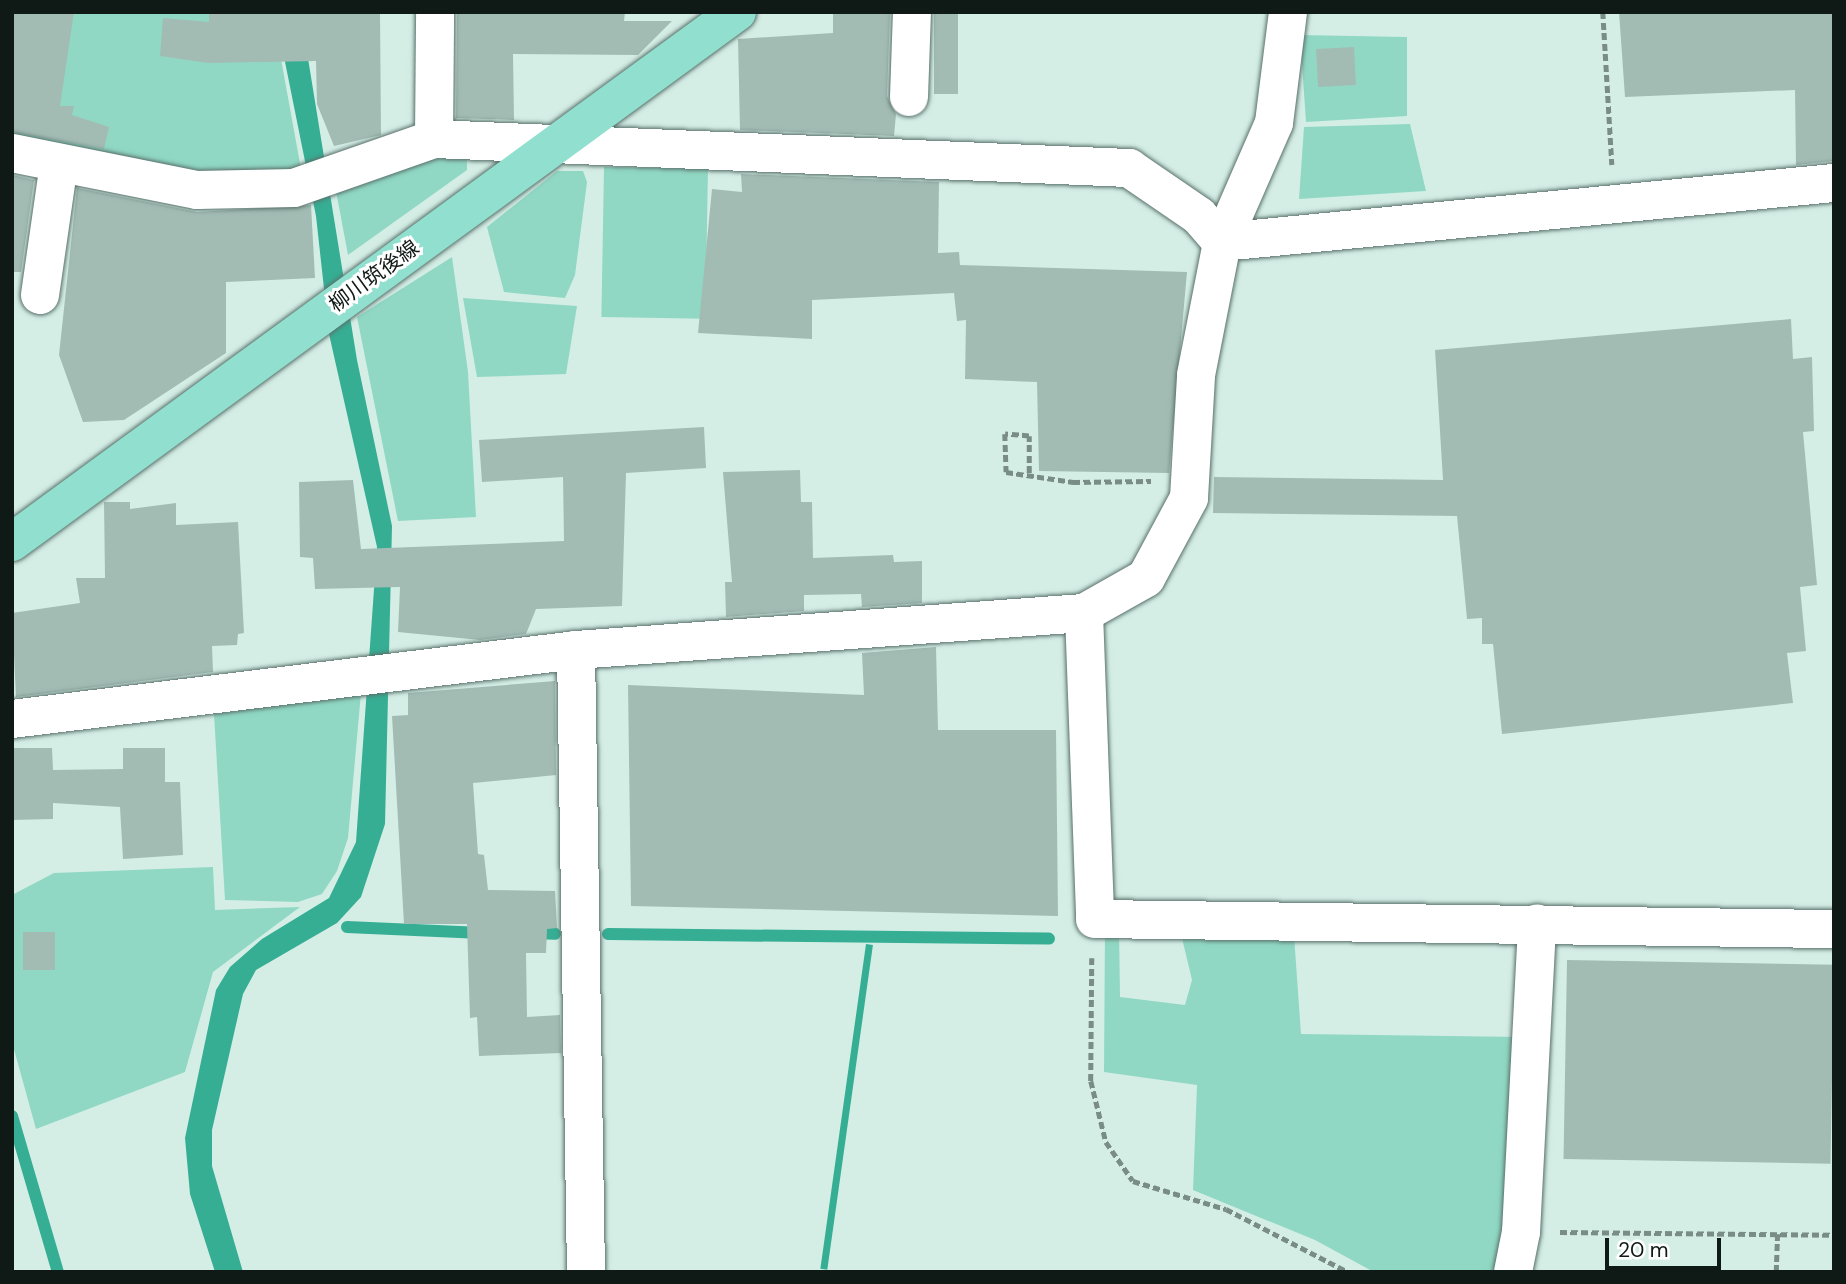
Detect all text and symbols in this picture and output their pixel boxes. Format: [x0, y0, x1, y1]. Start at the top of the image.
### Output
street label: 柳川筑後線 [324, 235, 424, 317]
scale bar [1608, 1224, 1724, 1268]
text: 20 m [1618, 1236, 1669, 1264]

